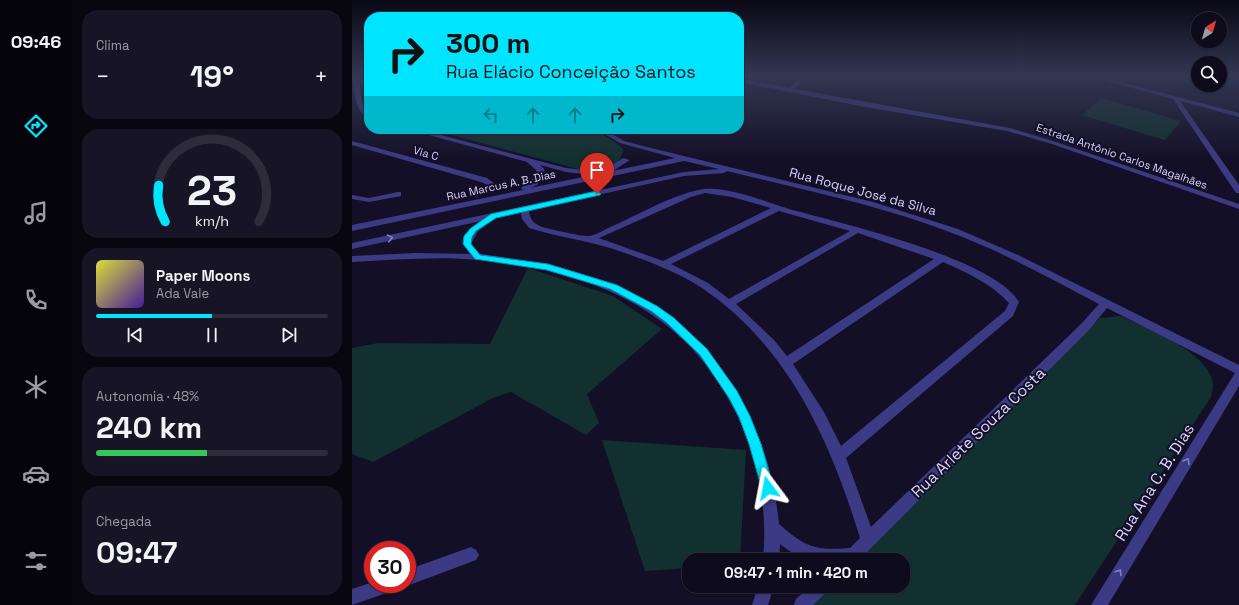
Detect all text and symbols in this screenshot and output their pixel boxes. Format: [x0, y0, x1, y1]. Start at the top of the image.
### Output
north arrow [1191, 12, 1227, 48]
map controls [1191, 12, 1227, 92]
text: 300 m [446, 25, 530, 61]
icon: right [380, 28, 432, 80]
text: 09:46 [11, 30, 61, 53]
text: Clima [96, 37, 129, 54]
button: search [1191, 56, 1227, 92]
text: 19° [190, 57, 234, 96]
text: Rua Elácio Conceição Santos [446, 60, 696, 83]
text: − [96, 62, 110, 90]
text: + [314, 62, 328, 90]
icon: left [480, 104, 502, 126]
icon: ahead [522, 104, 544, 126]
icon: ahead [564, 104, 586, 126]
icon: right [606, 104, 628, 126]
icon: directions [22, 112, 50, 140]
street label: Estrada Antônio Carlos Magalhães [1035, 120, 1210, 192]
street label: Via C [412, 143, 440, 163]
pin [580, 153, 614, 194]
icon: arrive [586, 159, 608, 181]
text: 23 [187, 163, 237, 216]
street label: Rua Roque José da Silva [787, 164, 939, 219]
street label: Rua Marcus A. B. Dias [445, 167, 557, 203]
icon: music [22, 199, 50, 227]
text: km/h [195, 211, 229, 229]
one-way arrow [387, 235, 393, 243]
text: Paper Moons [156, 266, 250, 285]
text: Ada Vale [156, 285, 209, 302]
icon: phone [22, 286, 50, 314]
icon: previous [124, 324, 146, 346]
icon: pause [201, 324, 223, 346]
icon: next [278, 324, 300, 346]
street label: Rua Arlete Souza Costa [907, 363, 1050, 502]
icon: climate [22, 373, 50, 401]
text: Autonomia · 48% [96, 388, 199, 405]
text: 240 km [96, 408, 202, 447]
street label: Rua Ana C. B. Dias [1110, 420, 1199, 545]
one-way arrow [1182, 458, 1190, 465]
icon: car [22, 460, 50, 488]
position arrow [747, 467, 789, 509]
text: Chegada [96, 513, 152, 530]
text: 09:47 [96, 533, 177, 572]
speed limit sign: 30 [364, 541, 416, 593]
icon: filters [22, 547, 50, 575]
text: 09:47 · 1 min · 420 m [724, 563, 868, 582]
one-way arrow [1114, 569, 1122, 576]

